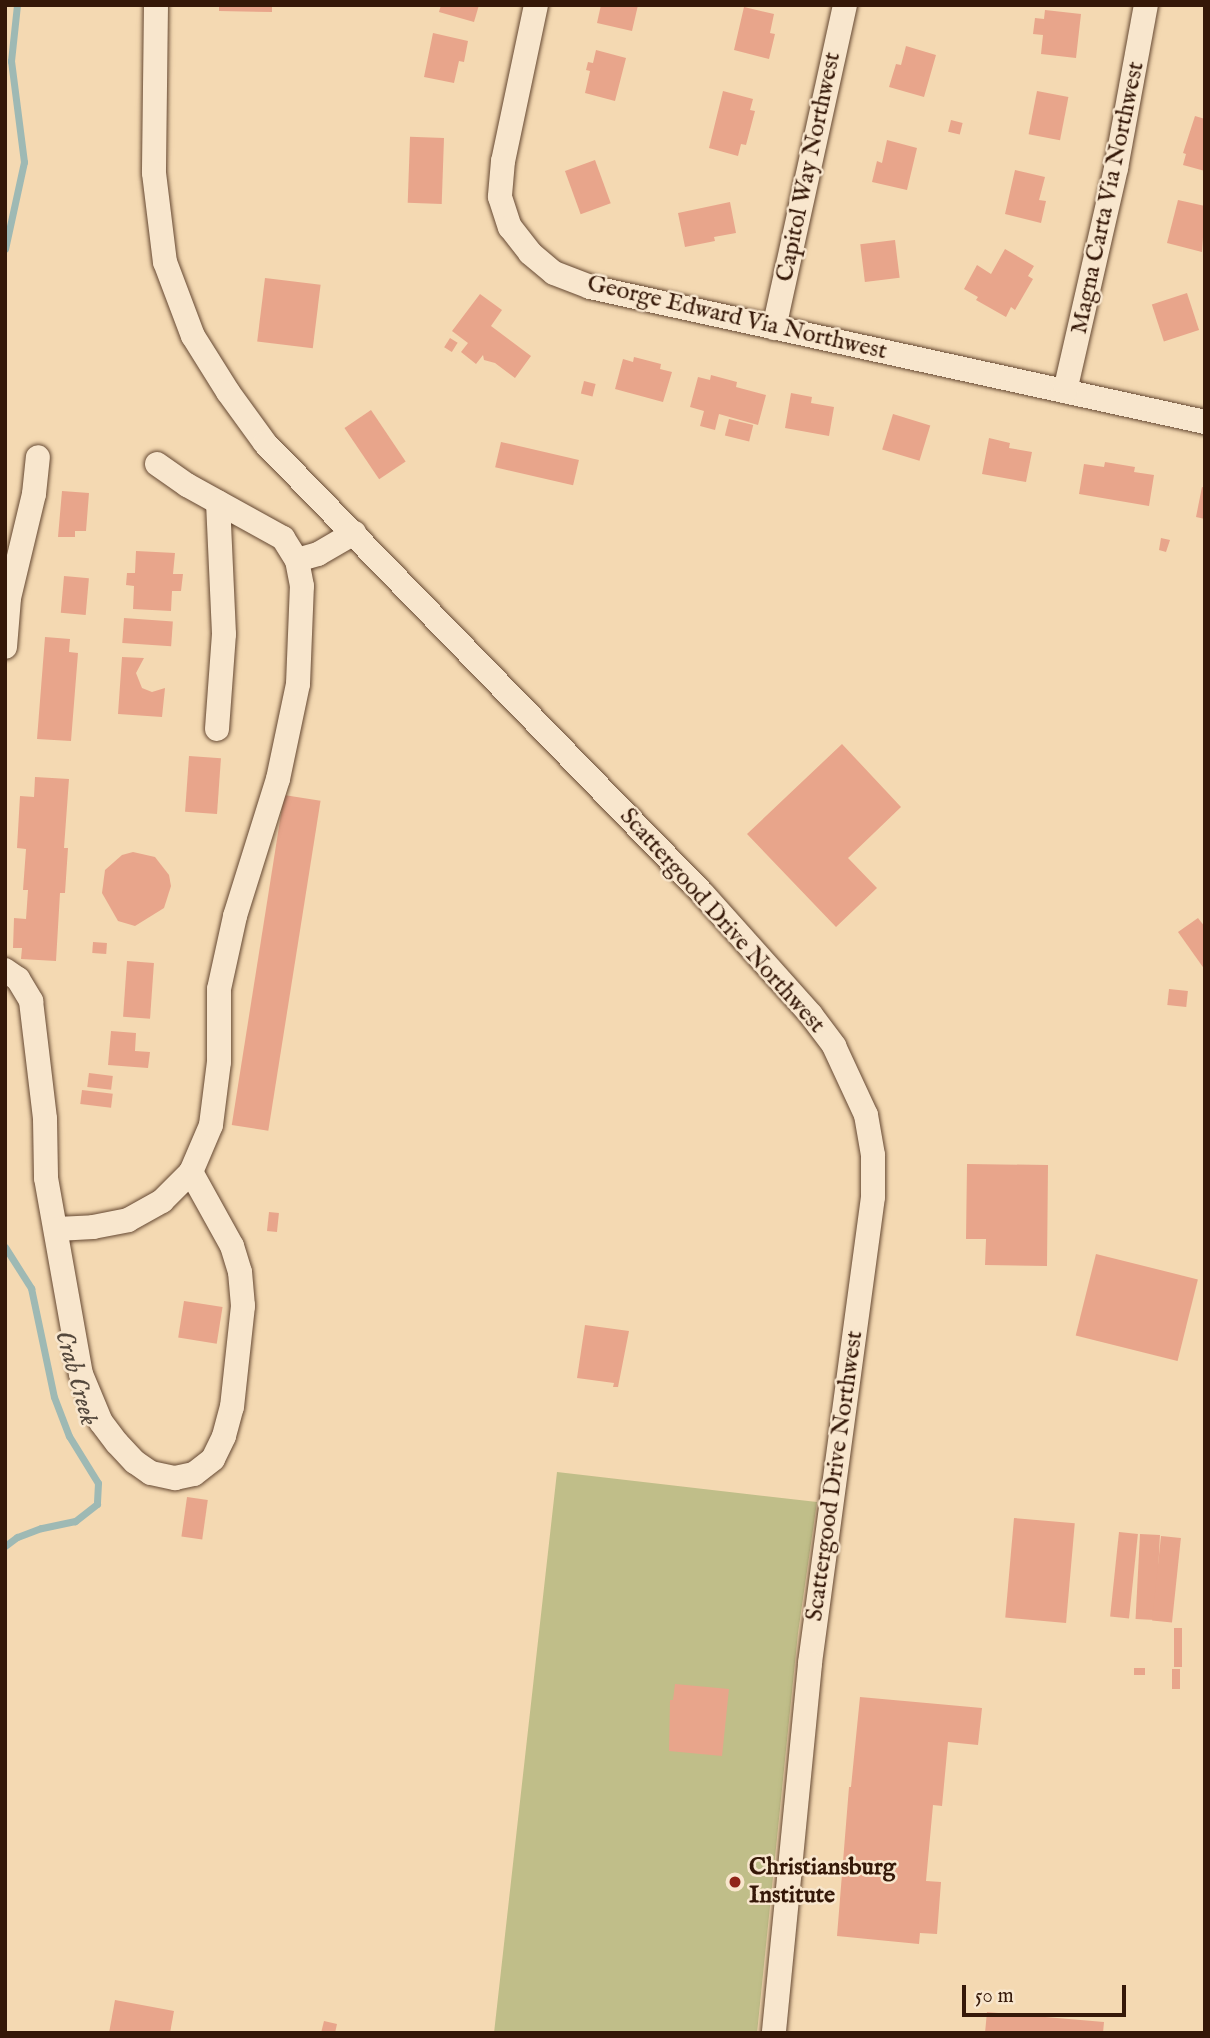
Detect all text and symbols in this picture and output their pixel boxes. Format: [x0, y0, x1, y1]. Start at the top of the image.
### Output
street label: Capitol Way Northwest [771, 50, 847, 284]
street label: Magna Carta Via Northwest [1065, 59, 1151, 337]
street label: George Edward Via Northwest [584, 269, 890, 367]
street label: Scattergood Drive Northwest [613, 802, 831, 1040]
water label: Crab Creek [48, 1327, 104, 1429]
street label: Scattergood Drive Northwest [800, 1329, 870, 1623]
place label: Christiansburg Institute [749, 1854, 896, 1910]
marker: Christiansburg Institute [727, 1874, 743, 1890]
scale bar [965, 1972, 1130, 2016]
text: 50 m [975, 1983, 1014, 2010]

